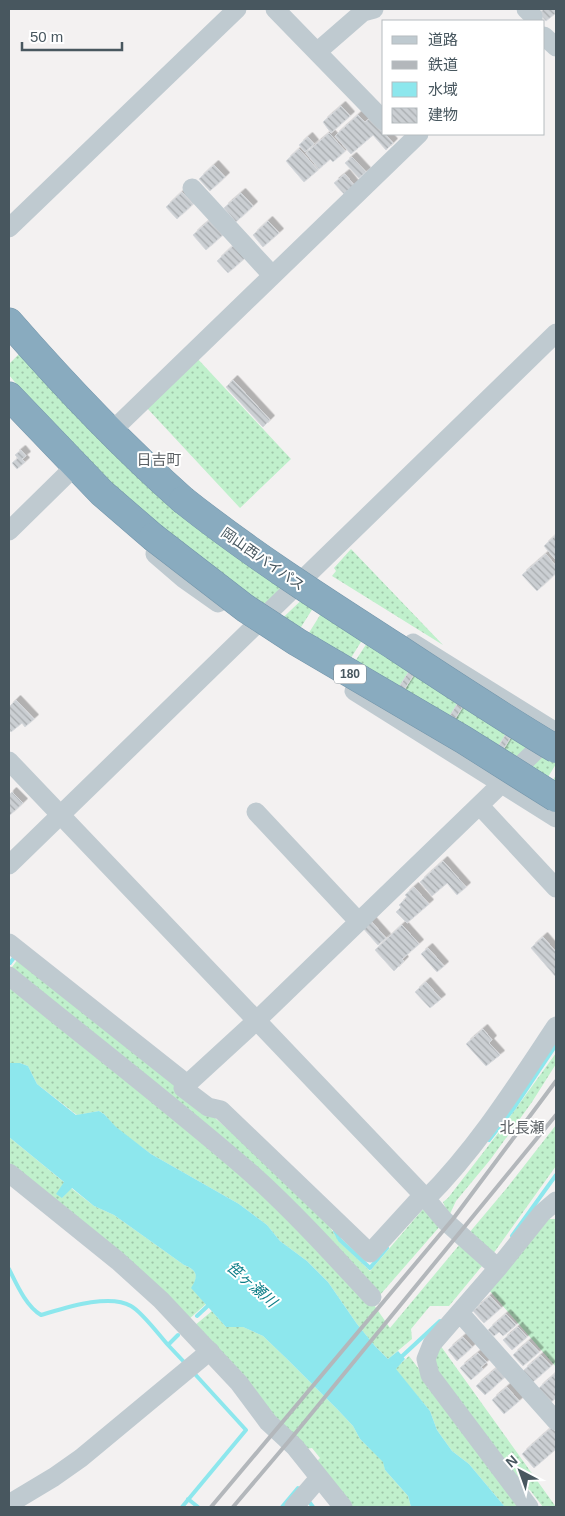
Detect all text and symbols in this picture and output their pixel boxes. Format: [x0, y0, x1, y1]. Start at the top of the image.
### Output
scale bar [22, 20, 122, 52]
legend [382, 20, 545, 135]
text: 50 m [30, 28, 63, 45]
text: 道路 [428, 31, 458, 48]
text: 鉄道 [428, 56, 458, 73]
text: 水域 [428, 81, 458, 98]
text: 建物 [428, 106, 458, 123]
district label: 日吉町 [136, 451, 182, 468]
street label: 岡山西バイパス [218, 524, 308, 594]
road number: 180 [334, 664, 366, 684]
district label: 北長瀬 [499, 1119, 545, 1136]
water label: 笹ヶ瀬川 [224, 1258, 282, 1311]
north arrow [495, 1446, 545, 1496]
text: N [502, 1452, 521, 1471]

